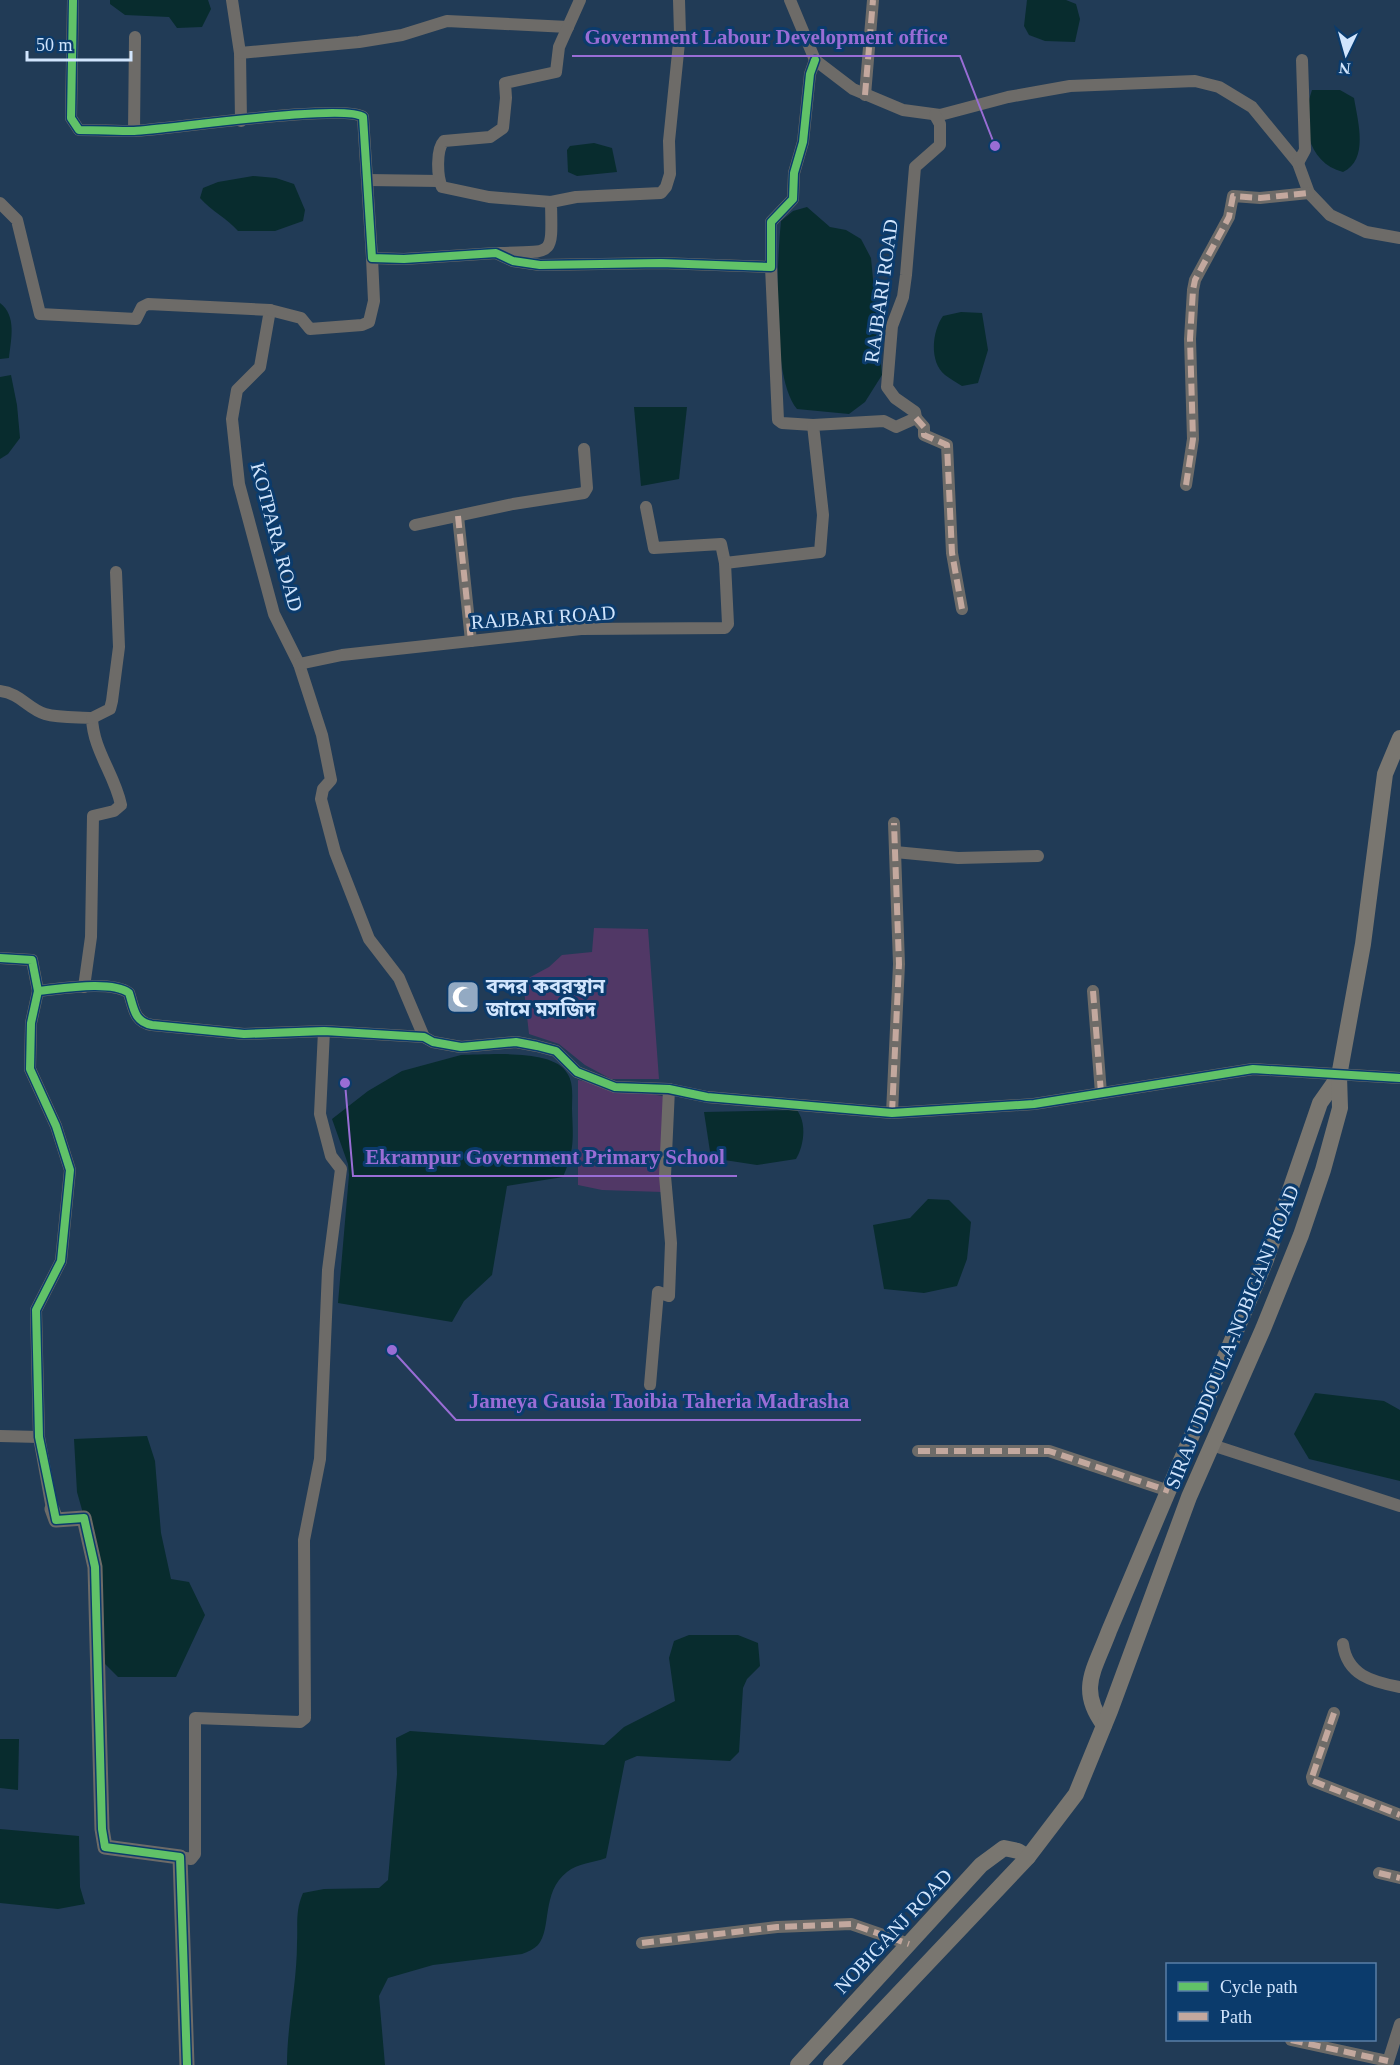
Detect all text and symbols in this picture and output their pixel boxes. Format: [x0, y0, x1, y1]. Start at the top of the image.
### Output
callout: Government Labour Development office [572, 17, 960, 56]
scale bar [27, 24, 130, 62]
north arrow [1316, 24, 1376, 84]
text: Government Labour Development office [585, 25, 947, 49]
text: 50 m [36, 35, 73, 55]
text: N [1338, 59, 1351, 77]
street label: RAJBARI ROAD [860, 218, 902, 364]
street label: KOTPARA ROAD [247, 460, 307, 614]
street label: RAJBARI ROAD [470, 601, 616, 633]
place label: বন্দর কবরস্থান জামে মসজিদ [485, 975, 606, 1020]
mosque icon: বন্দর কবরস্থান জামে মসজিদ [445, 979, 481, 1015]
callout: Ekrampur Government Primary School [353, 1137, 737, 1176]
text: Ekrampur Government Primary School [365, 1145, 725, 1169]
street label: SIRAJ UDDOULA-NOBIGANJ ROAD [1161, 1182, 1303, 1492]
callout: Jameya Gausia Taoibia Taheria Madrasha [456, 1381, 861, 1420]
text: Jameya Gausia Taoibia Taheria Madrasha [469, 1389, 850, 1413]
street label: NOBIGANJ ROAD [830, 1864, 956, 1998]
legend [1166, 1963, 1376, 2041]
text: Cycle path [1220, 1977, 1297, 1997]
text: Path [1220, 2007, 1252, 2027]

